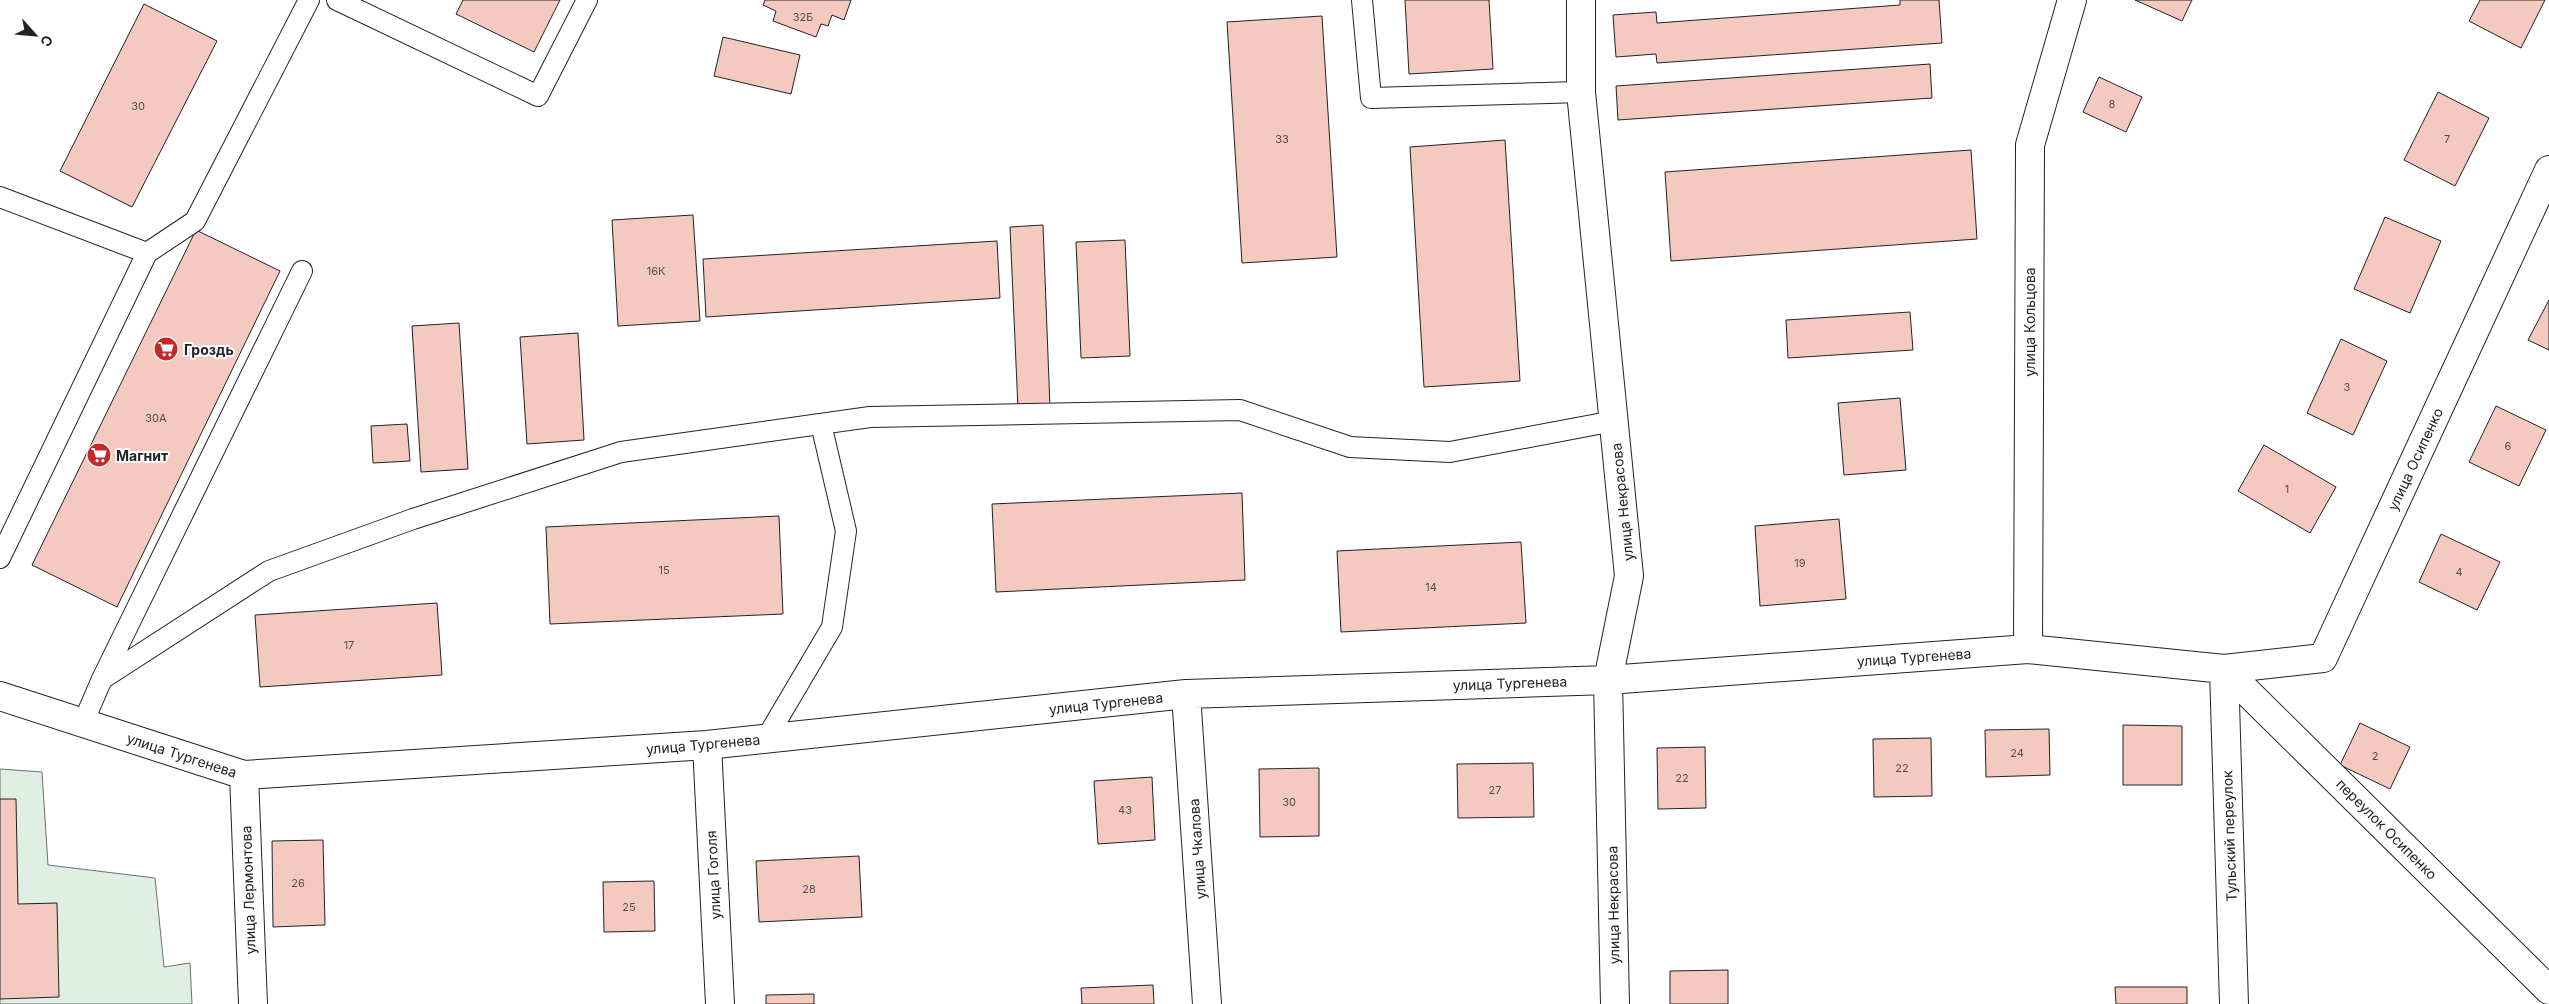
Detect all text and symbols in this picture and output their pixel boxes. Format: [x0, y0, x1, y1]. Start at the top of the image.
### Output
north arrow [10, 10, 60, 60]
house number: 32Б [793, 10, 813, 24]
text: С [37, 33, 57, 50]
house number: 8 [2109, 97, 2116, 111]
house number: 30 [131, 99, 145, 113]
house number: 33 [1275, 132, 1289, 146]
house number: 7 [2444, 132, 2450, 146]
house number: 16К [647, 264, 666, 278]
street label: улица Кольцова [2021, 267, 2038, 377]
supermarket icon: Гроздь [153, 336, 179, 362]
place label: Гроздь [184, 341, 234, 358]
house number: 3 [2344, 380, 2351, 394]
street label: улица Осипенко [2384, 405, 2446, 513]
house number: 30А [145, 411, 167, 425]
house number: 6 [2505, 439, 2512, 453]
supermarket icon: Магнит [86, 442, 112, 468]
street label: улица Некрасова [1607, 442, 1637, 562]
place label: Магнит [116, 447, 168, 464]
house number: 1 [2285, 482, 2289, 496]
house number: 19 [1794, 556, 1806, 570]
house number: 15 [658, 563, 670, 577]
house number: 4 [2455, 565, 2463, 579]
house number: 14 [1425, 580, 1437, 594]
house number: 17 [344, 638, 354, 652]
street label: улица Тургенева [1856, 645, 1972, 669]
street label: улица Тургенева [1452, 673, 1568, 693]
street label: улица Тургенева [1048, 689, 1164, 717]
street label: улица Тургенева [125, 729, 239, 781]
street label: улица Тургенева [645, 731, 761, 757]
house number: 24 [2010, 746, 2024, 760]
house number: 2 [2372, 749, 2378, 763]
house number: 22 [1895, 761, 1909, 775]
street label: Тульский переулок [2218, 770, 2240, 902]
house number: 22 [1675, 771, 1689, 785]
street label: переулок Осипенко [2333, 775, 2441, 883]
house number: 27 [1489, 783, 1501, 797]
house number: 30 [1282, 795, 1296, 809]
street label: улица Чкалова [1185, 798, 1209, 900]
house number: 43 [1118, 803, 1132, 817]
street label: улица Лермонтова [237, 825, 259, 955]
street label: улица Гоголя [702, 830, 724, 920]
street label: улица Некрасова [1603, 846, 1623, 964]
house number: 26 [291, 876, 305, 890]
house number: 28 [802, 882, 816, 896]
house number: 25 [622, 900, 636, 914]

